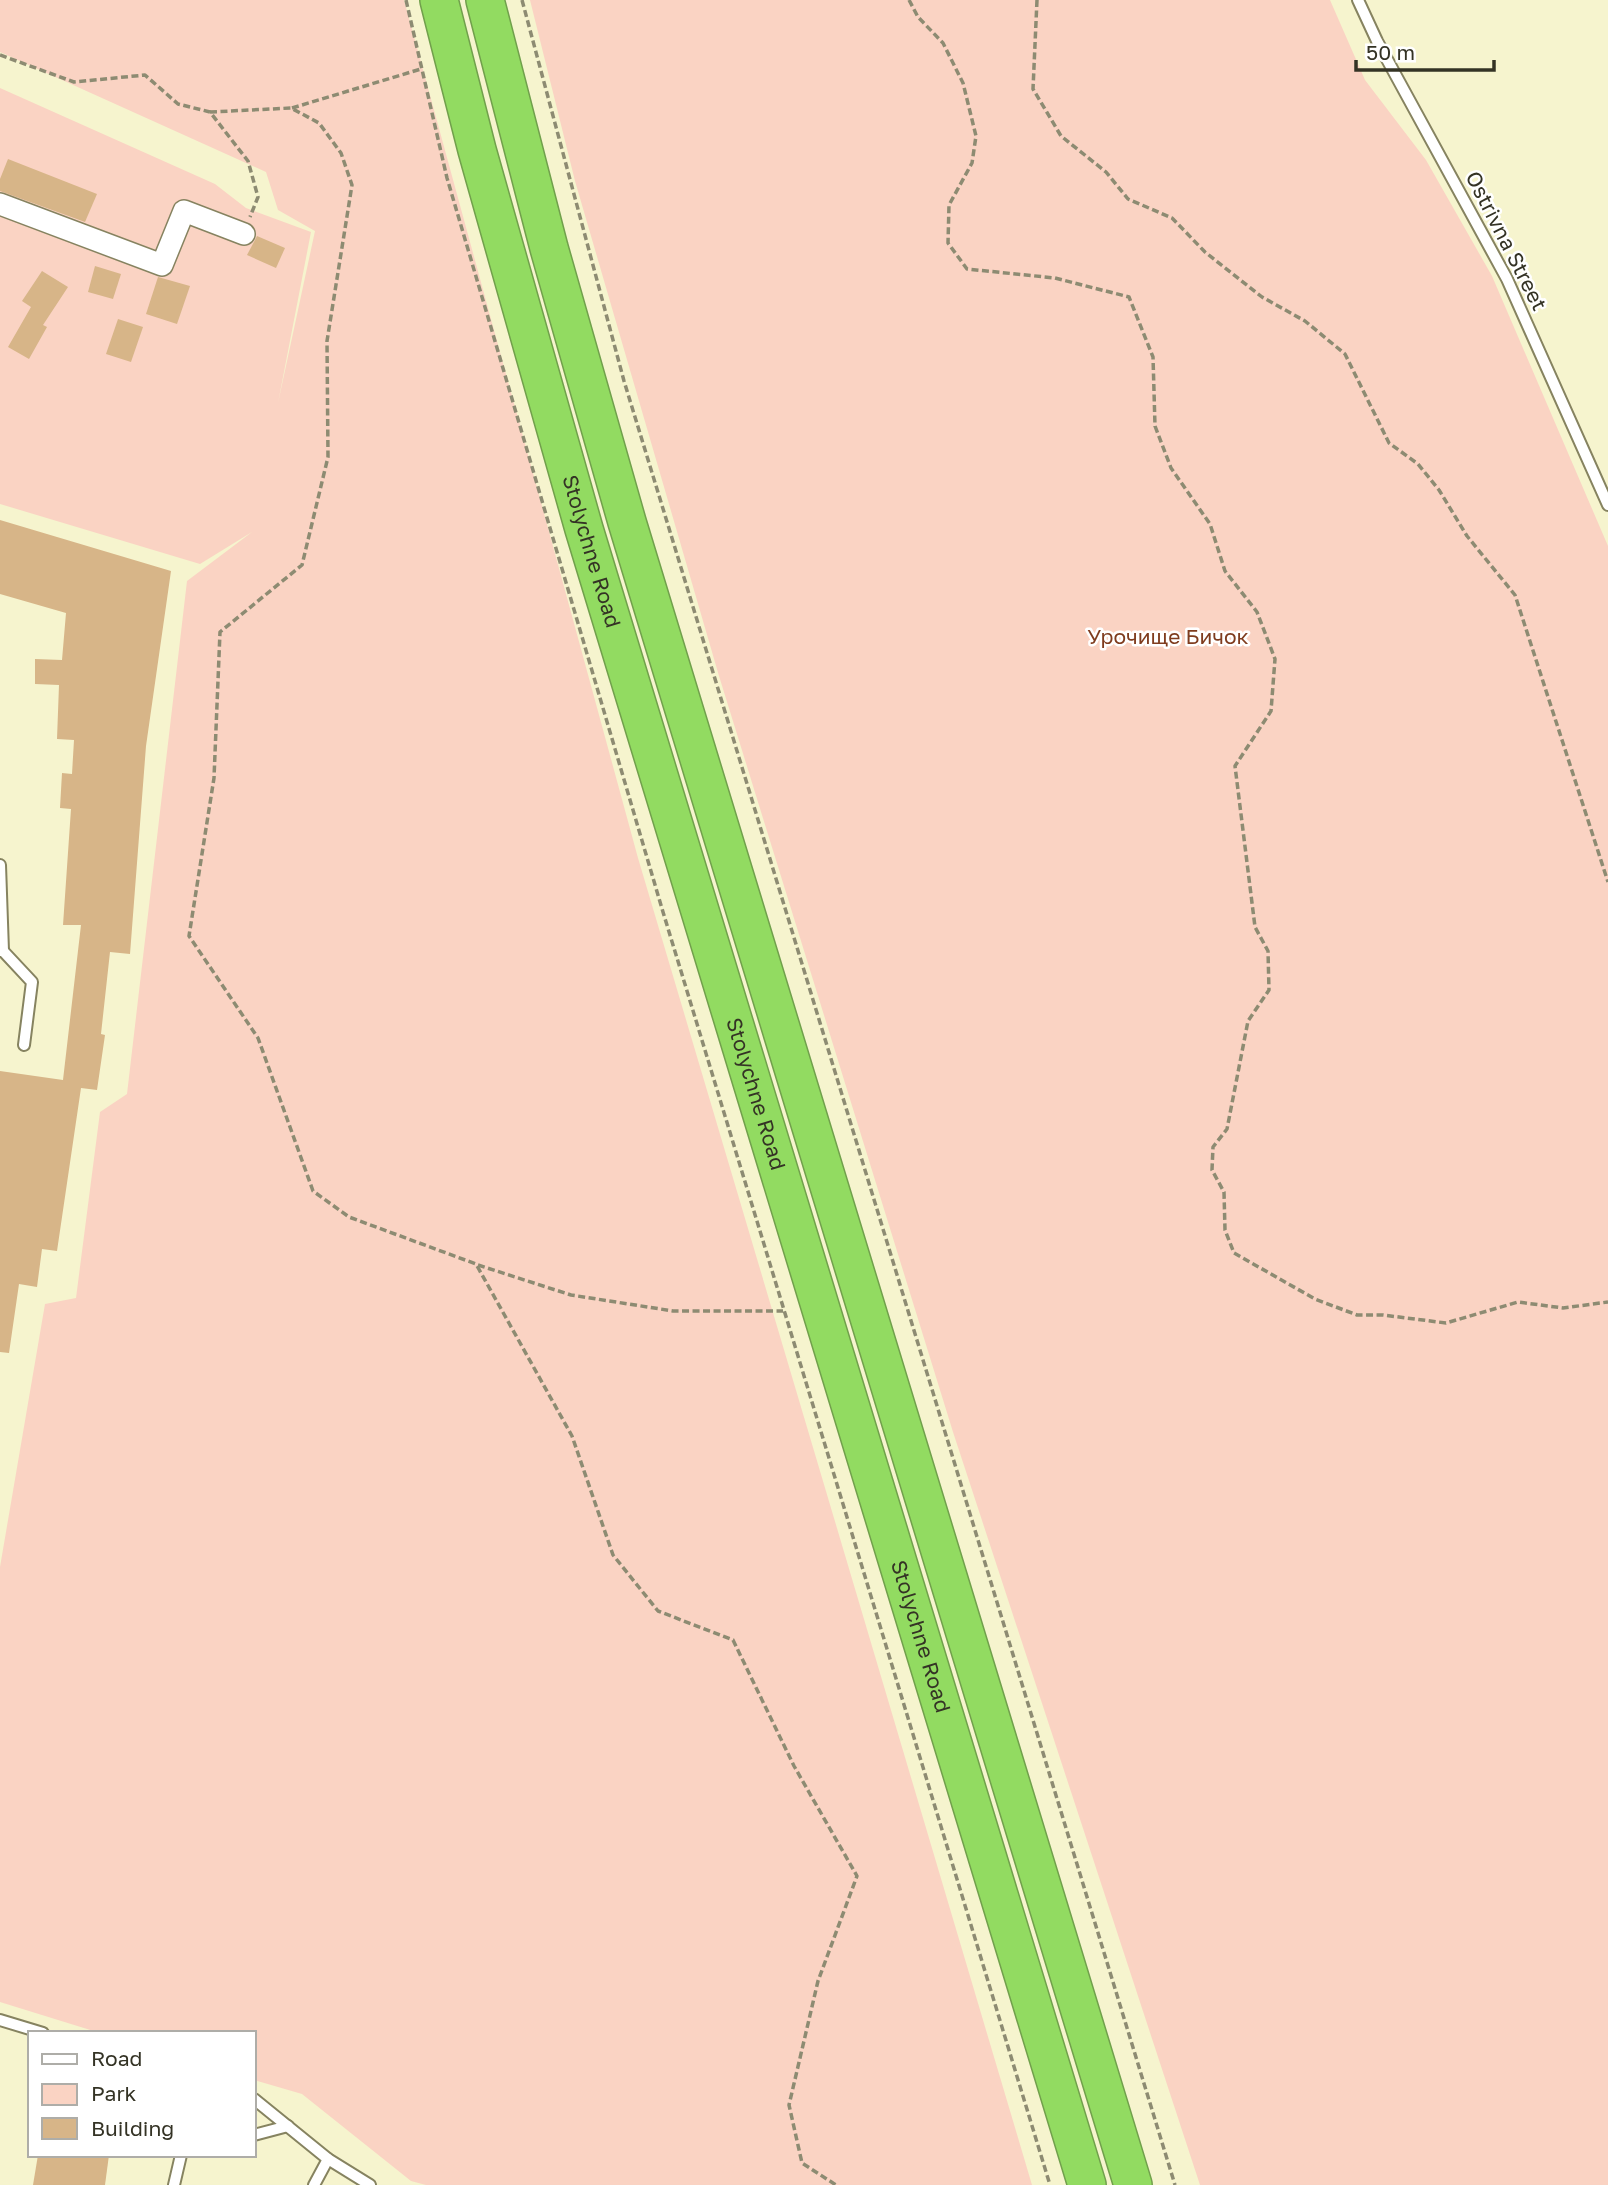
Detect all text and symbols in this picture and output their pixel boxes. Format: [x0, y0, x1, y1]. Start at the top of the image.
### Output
scale bar [1356, 28, 1494, 72]
text: 50 m [1366, 39, 1415, 65]
street label: Ostrivna Street [1461, 167, 1553, 315]
street label: Stolychne Road [557, 472, 627, 630]
park label: Урочище Бичок [1087, 623, 1249, 649]
street label: Stolychne Road [721, 1014, 792, 1173]
street label: Stolychne Road [886, 1557, 957, 1716]
legend [28, 2031, 256, 2157]
text: Road [91, 2045, 142, 2071]
text: Park [91, 2080, 137, 2106]
text: Building [91, 2115, 174, 2141]

